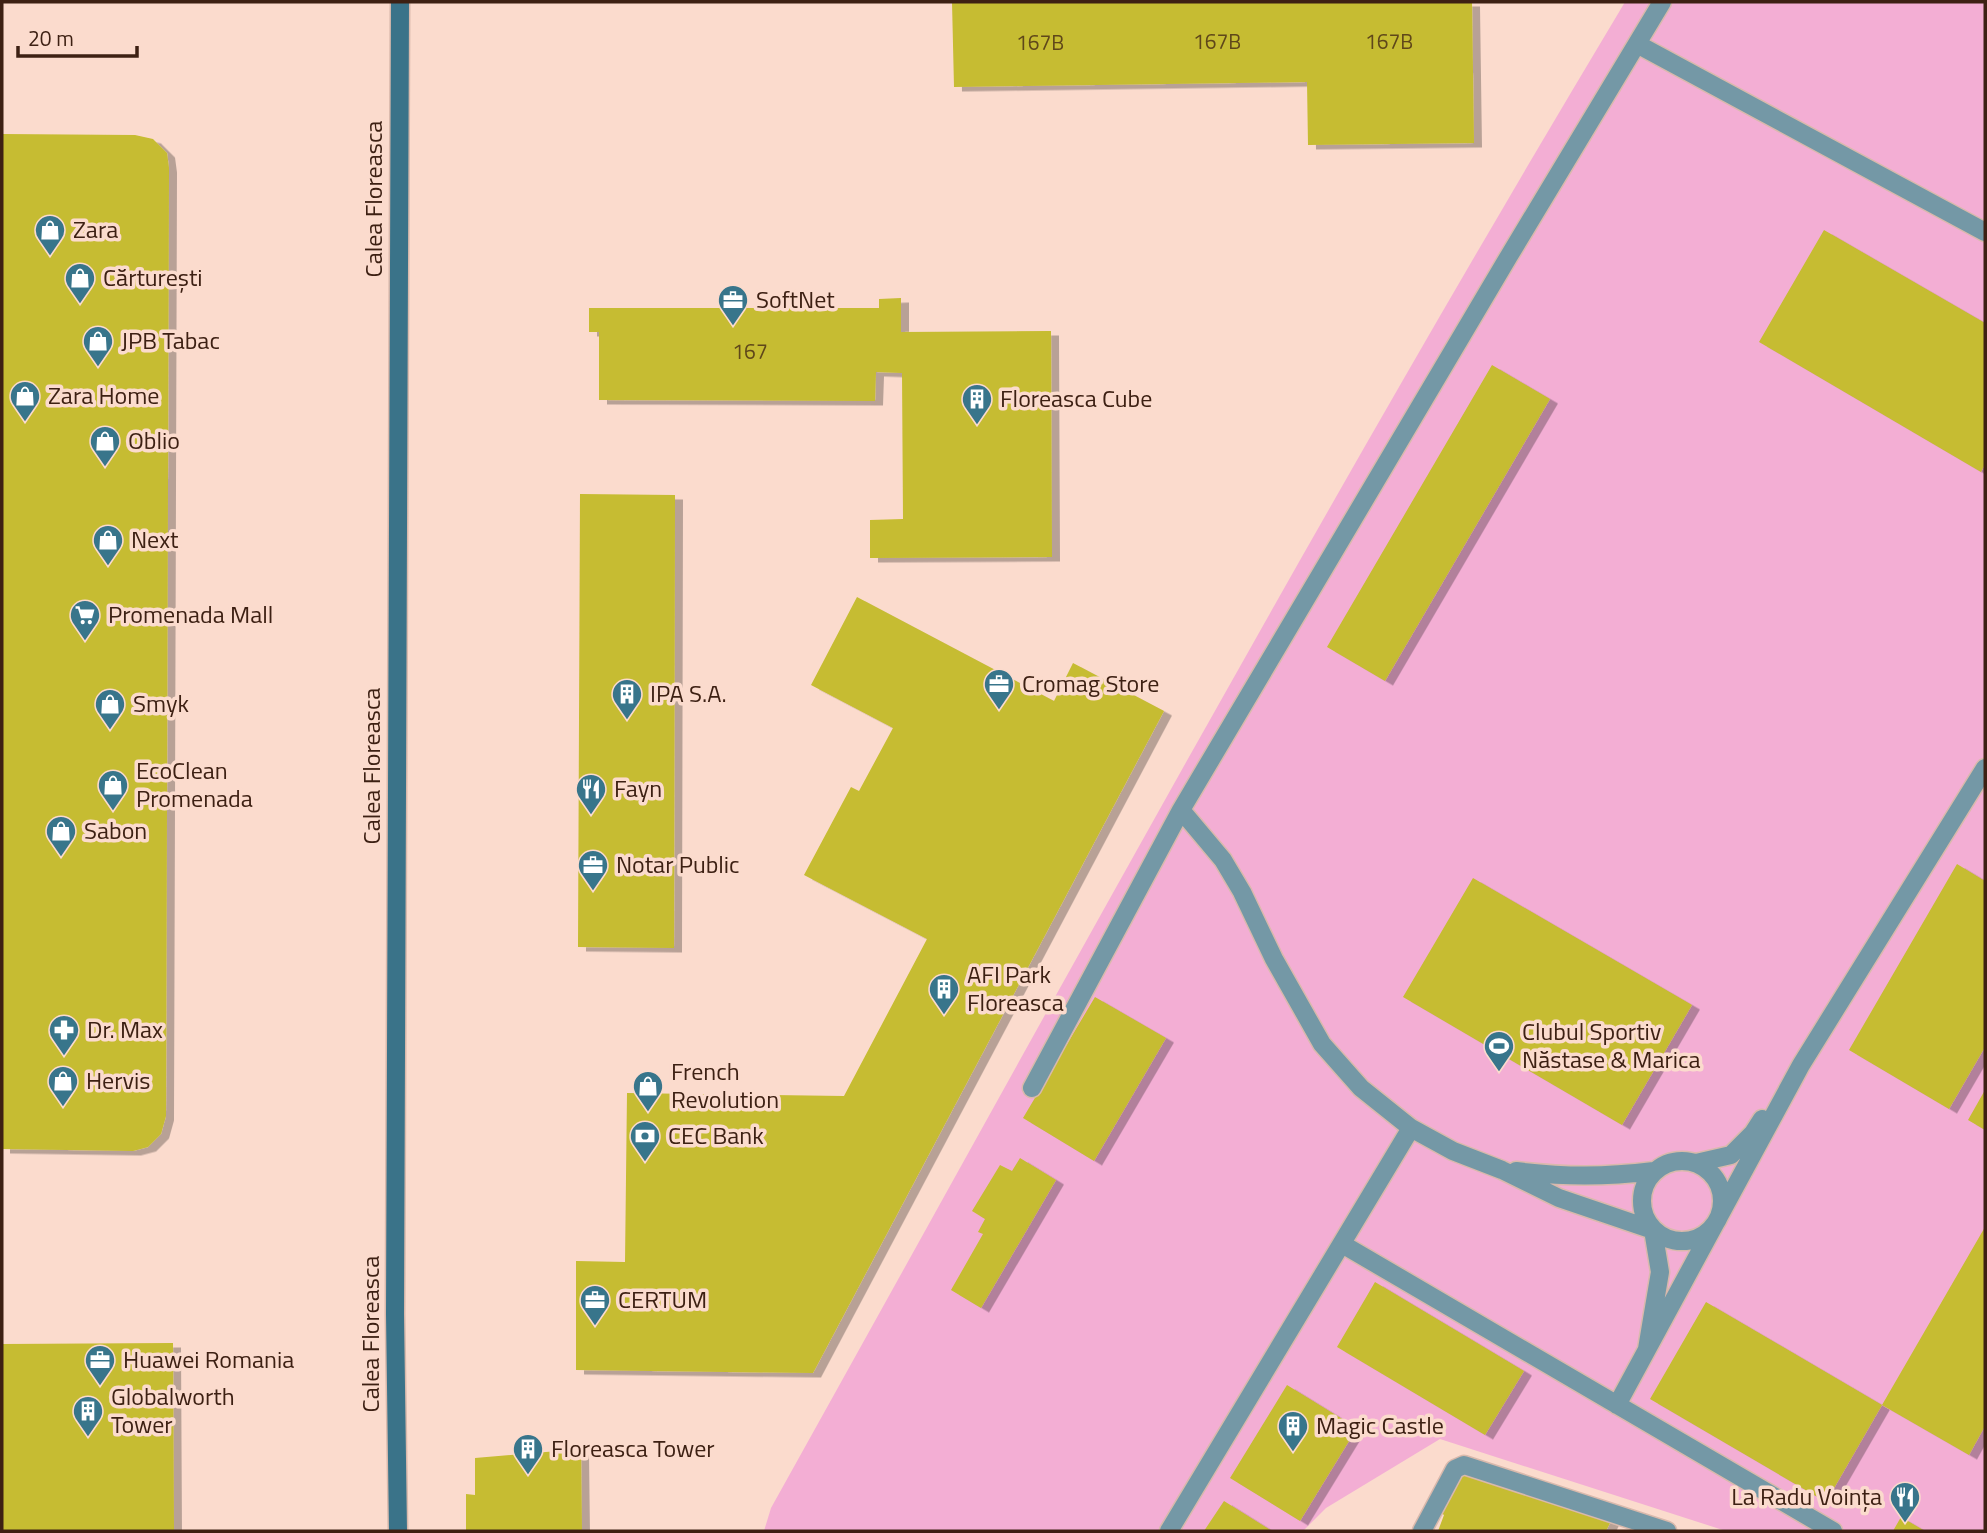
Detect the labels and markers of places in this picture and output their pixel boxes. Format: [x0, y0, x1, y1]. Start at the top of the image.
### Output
place label: Zara [73, 211, 118, 247]
shop icon: Zara [33, 213, 67, 257]
place label: Cărturești [103, 259, 203, 295]
shop icon: Cărturești [63, 261, 97, 305]
place label: SoftNet [756, 281, 835, 317]
office icon: SoftNet [716, 283, 750, 327]
place label: JPB Tabac [121, 322, 220, 358]
shop icon: JPB Tabac [81, 324, 115, 368]
place label: Zara Home [48, 377, 159, 413]
shop icon: Zara Home [8, 379, 42, 423]
place label: Floreasca Cube [1000, 380, 1152, 416]
building icon: Floreasca Cube [960, 382, 994, 426]
place label: Oblio [128, 422, 180, 458]
shop icon: Oblio [88, 424, 122, 468]
place label: Next [131, 521, 179, 557]
shop icon: Next [91, 523, 125, 567]
place label: Promenada Mall [108, 596, 273, 632]
supermarket icon: Promenada Mall [68, 598, 102, 642]
place label: Cromag Store [1022, 665, 1159, 701]
office icon: Cromag Store [982, 667, 1016, 711]
place label: IPA S.A. [650, 675, 727, 711]
building icon: IPA S.A. [610, 677, 644, 721]
place label: Smyk [133, 685, 190, 721]
shop icon: Smyk [93, 687, 127, 731]
place label: EcoClean Promenada [136, 752, 253, 816]
shop icon: EcoClean Promenada [96, 768, 130, 812]
place label: Fayn [614, 770, 662, 806]
restaurant icon: Fayn [574, 772, 608, 816]
place label: Sabon [84, 812, 147, 848]
shop icon: Sabon [44, 814, 78, 858]
place label: Notar Public [616, 846, 740, 882]
office icon: Notar Public [576, 848, 610, 892]
place label: AFI Park Floreasca [967, 956, 1064, 1020]
building icon: AFI Park Floreasca [927, 972, 961, 1016]
place label: Dr. Max [87, 1011, 163, 1047]
pharmacy icon: Dr. Max [47, 1013, 81, 1057]
place label: Clubul Sportiv Năstase & Marica [1522, 1013, 1701, 1077]
sports icon: Clubul Sportiv Năstase & Marica [1482, 1029, 1516, 1073]
place label: French Revolution [671, 1053, 779, 1117]
place label: Hervis [86, 1062, 150, 1098]
shop icon: Hervis [46, 1064, 80, 1108]
shop icon: French Revolution [631, 1069, 665, 1113]
place label: CEC Bank [668, 1117, 764, 1153]
bank icon: CEC Bank [628, 1119, 662, 1163]
place label: CERTUM [618, 1281, 707, 1317]
office icon: CERTUM [578, 1283, 612, 1327]
place label: Huawei Romania [123, 1341, 294, 1377]
office icon: Huawei Romania [83, 1343, 117, 1387]
place label: Globalworth Tower [111, 1378, 235, 1442]
building icon: Globalworth Tower [71, 1394, 105, 1438]
place label: Magic Castle [1316, 1407, 1444, 1443]
building icon: Magic Castle [1276, 1409, 1310, 1453]
place label: Floreasca Tower [551, 1430, 715, 1466]
building icon: Floreasca Tower [511, 1432, 545, 1476]
place label: La Radu Voința [1731, 1478, 1882, 1514]
restaurant icon: La Radu Voința [1888, 1480, 1922, 1524]

